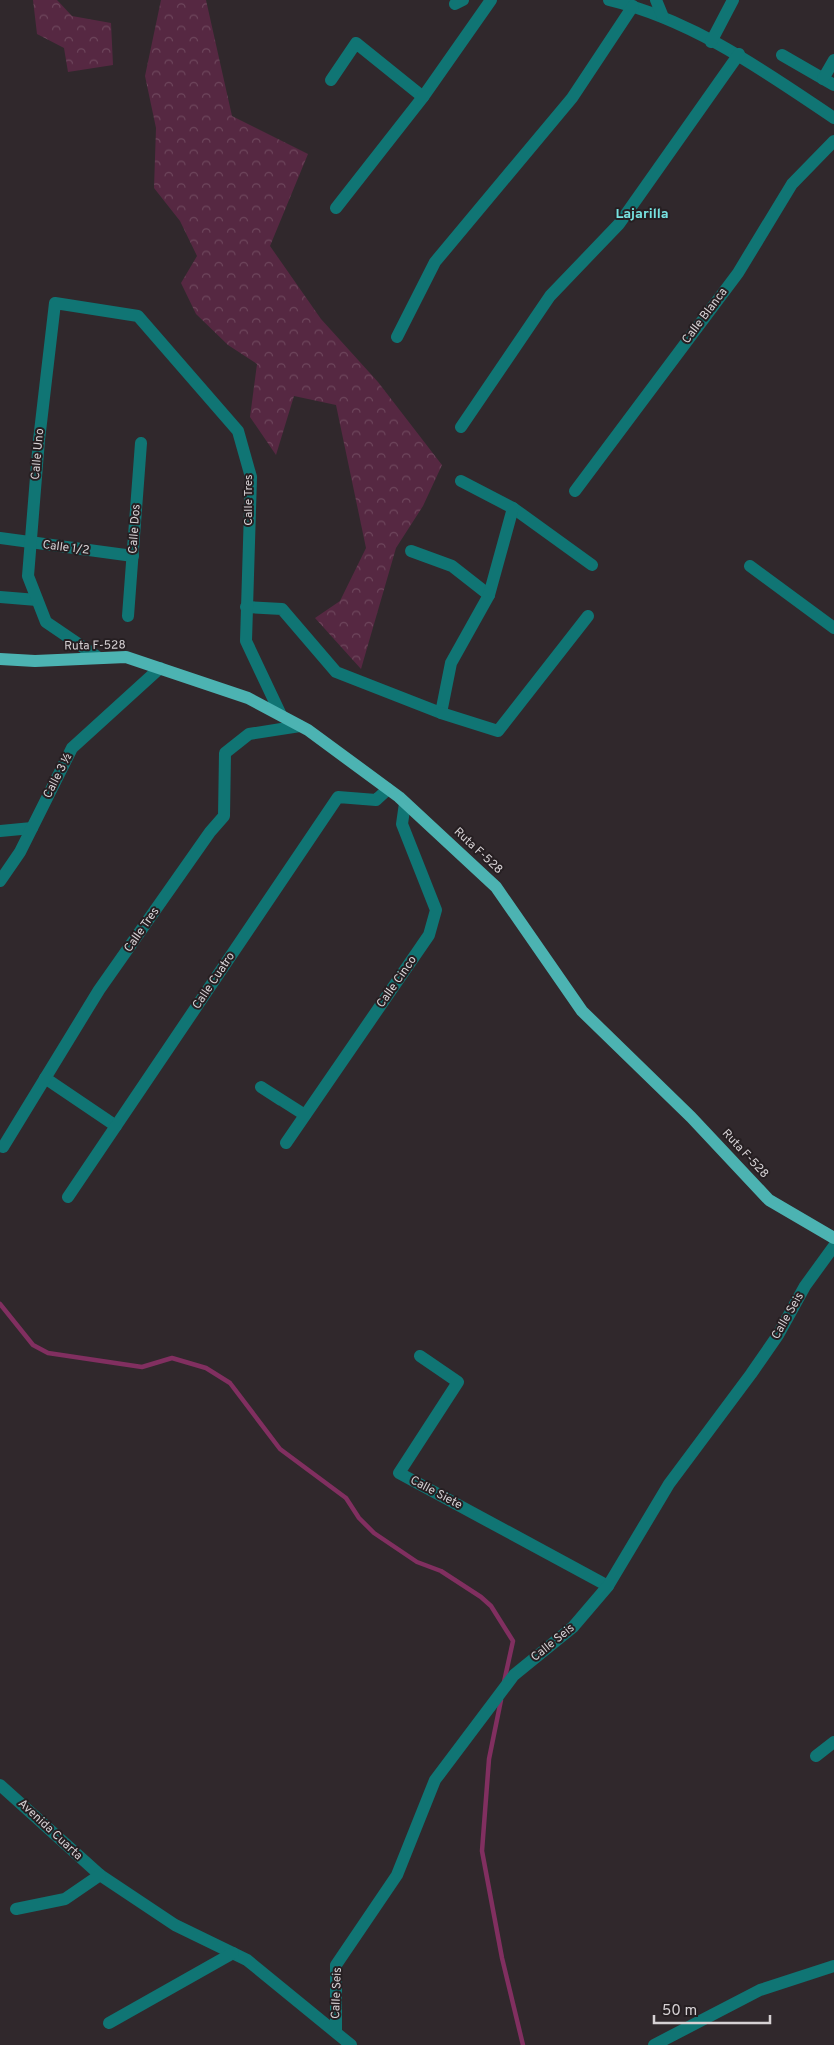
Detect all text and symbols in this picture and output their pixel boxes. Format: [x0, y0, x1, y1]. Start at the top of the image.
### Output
district label: Lajarilla [615, 206, 669, 223]
street label: Calle Blanca [679, 285, 731, 347]
street label: Calle Uno [28, 427, 48, 480]
street label: Calle Tres [241, 474, 257, 526]
street label: Calle Dos [125, 504, 145, 554]
street label: Calle 1/2 [42, 537, 90, 559]
street label: Ruta F-528 [64, 637, 126, 655]
street label: Calle 3 ½ [40, 751, 76, 801]
street label: Ruta F-528 [450, 824, 506, 878]
street label: Calle Tres [121, 904, 163, 956]
street label: Calle Cuatro [189, 949, 239, 1013]
street label: Calle Cinco [373, 953, 421, 1011]
street label: Ruta F-528 [718, 1126, 772, 1182]
street label: Calle Seis [768, 1290, 808, 1342]
street label: Calle Siete [407, 1473, 465, 1513]
street label: Calle Seis [528, 1620, 578, 1666]
street label: Avenida Cuarta [14, 1796, 86, 1864]
street label: Calle Seis [328, 1967, 346, 2019]
scale bar [654, 1992, 770, 2024]
text: 50 m [662, 2002, 697, 2021]

